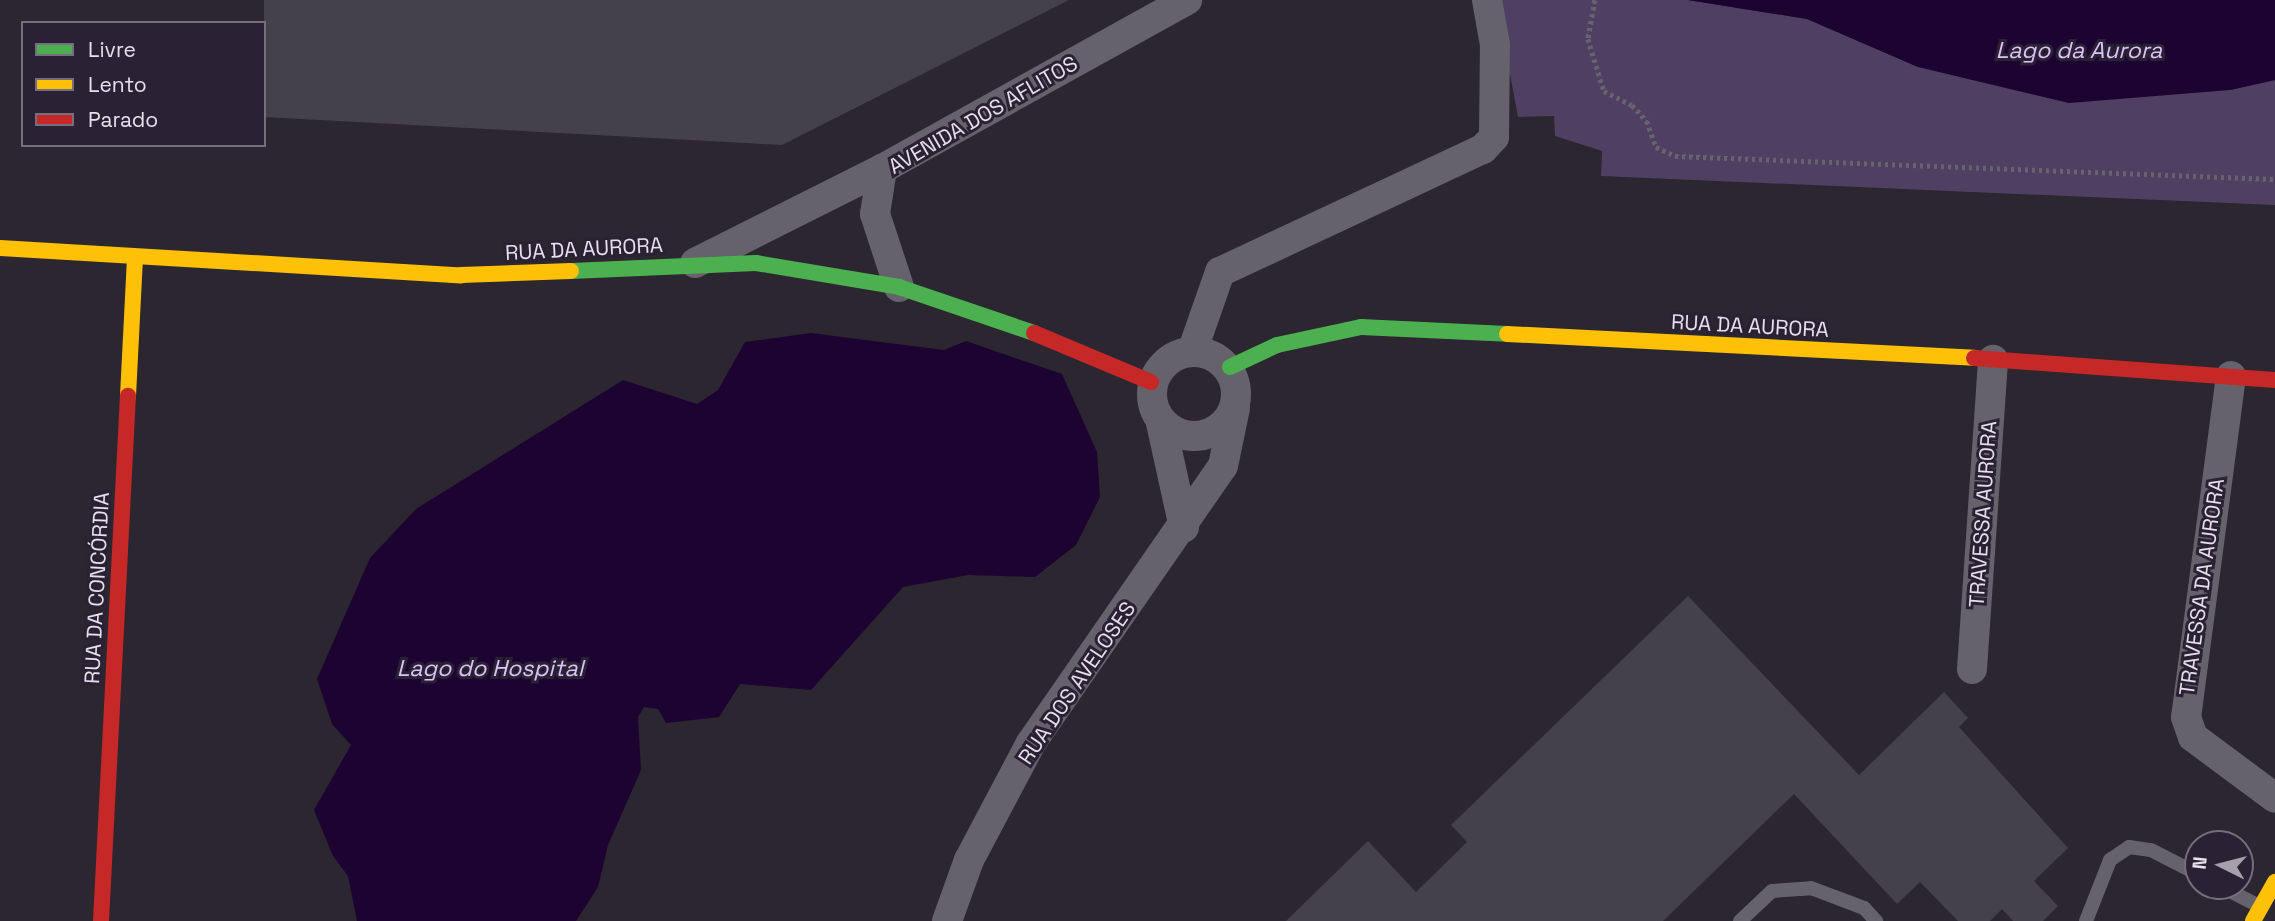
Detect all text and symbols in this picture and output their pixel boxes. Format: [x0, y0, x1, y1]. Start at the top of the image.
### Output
legend [21, 21, 266, 147]
text: Livre [88, 36, 136, 63]
water label: Lago da Aurora [1996, 36, 2162, 64]
street label: AVENIDA DOS AFLITOS [884, 50, 1082, 180]
text: Lento [88, 71, 147, 98]
text: Parado [88, 106, 158, 133]
street label: RUA DA AURORA [504, 232, 664, 266]
street label: RUA DA AURORA [1670, 309, 1830, 343]
street label: TRAVESSA AURORA [1964, 420, 2002, 608]
street label: TRAVESSA DA AURORA [2174, 476, 2230, 698]
street label: RUA DA CONCÓRDIA [79, 491, 115, 685]
street label: RUA DOS AVELOSES [1013, 597, 1141, 769]
water label: Lago do Hospital [397, 654, 583, 682]
north arrow [2184, 830, 2254, 900]
text: N [2187, 855, 2213, 871]

